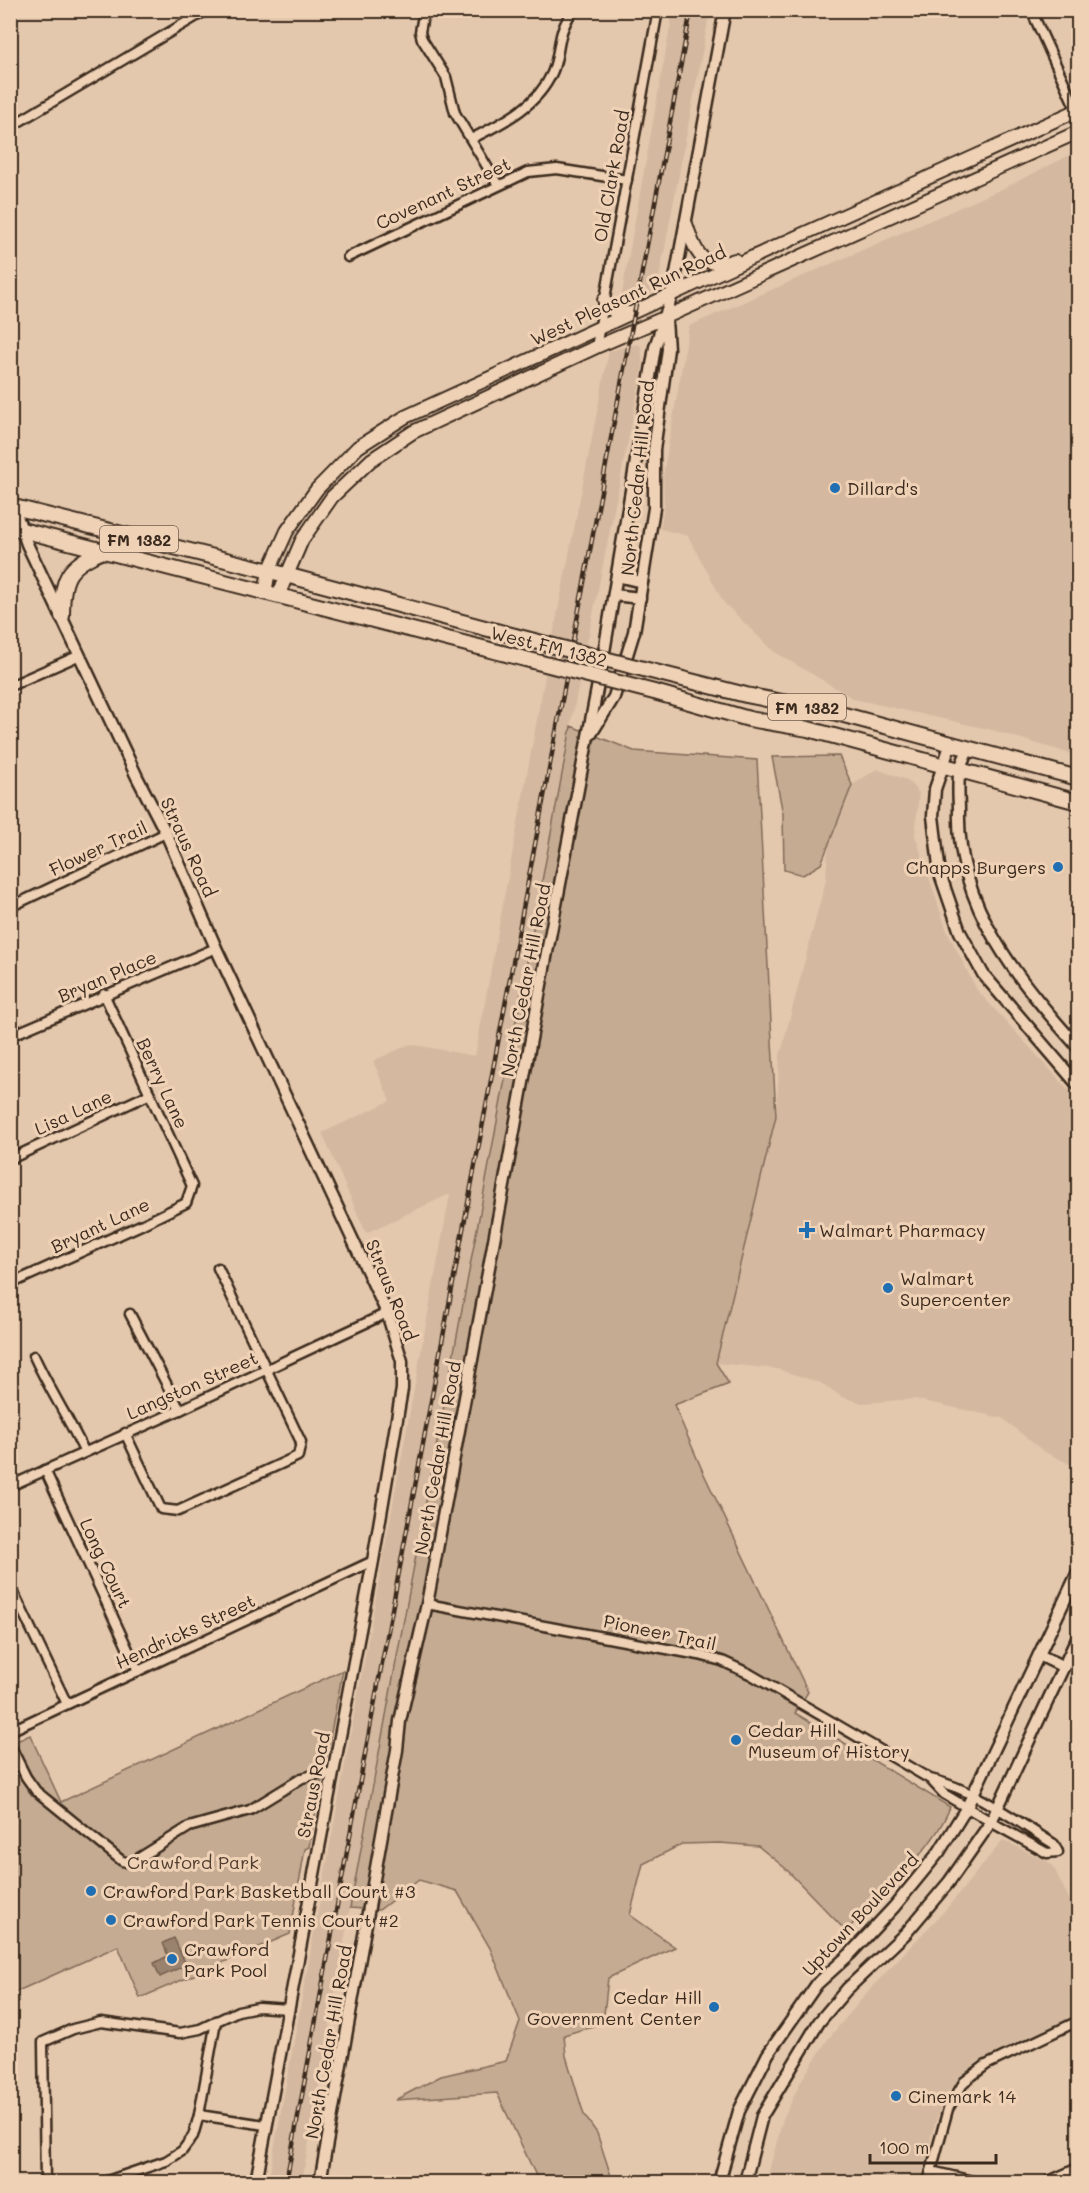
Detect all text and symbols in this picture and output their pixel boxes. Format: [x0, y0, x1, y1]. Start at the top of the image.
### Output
street label: Old Clark Road [588, 108, 634, 244]
street label: Covenant Street [372, 151, 514, 235]
street label: West Pleasant Run Road [526, 239, 730, 351]
street label: North Cedar Hill Road [615, 379, 659, 577]
place label: Dillard's [847, 476, 918, 500]
marker: Dillard's [828, 481, 842, 495]
road number: FM 1382 [100, 526, 178, 552]
street label: West FM 1382 [488, 620, 610, 672]
road number: FM 1382 [768, 694, 846, 720]
street label: Straus Road [155, 793, 223, 901]
street label: Flower Trail [45, 815, 151, 881]
place label: Chapps Burgers [906, 855, 1046, 879]
marker: Chapps Burgers [1051, 860, 1065, 874]
street label: North Cedar Hill Road [495, 881, 555, 1079]
street label: Bryan Place [54, 944, 160, 1008]
street label: Berry Lane [132, 1034, 194, 1132]
street label: Lisa Lane [31, 1084, 115, 1140]
street label: Bryant Lane [47, 1192, 153, 1258]
place label: Walmart Pharmacy [819, 1218, 986, 1242]
marker: Walmart Pharmacy [800, 1223, 814, 1237]
street label: Straus Road [361, 1236, 423, 1344]
place label: Walmart Supercenter [900, 1266, 1011, 1311]
marker: Walmart Supercenter [881, 1281, 895, 1295]
street label: Langston Street [123, 1345, 261, 1425]
street label: North Cedar Hill Road [408, 1359, 466, 1557]
street label: Long Court [75, 1514, 137, 1612]
street label: Hendricks Street [111, 1588, 259, 1674]
street label: Pioneer Trail [601, 1608, 719, 1656]
place label: Cedar Hill Museum of History [748, 1718, 910, 1763]
street label: Straus Road [291, 1730, 335, 1840]
marker: Cedar Hill Museum of History [729, 1733, 743, 1747]
street label: Uptown Boulevard [797, 1847, 923, 1981]
park label: Crawford Park [127, 1850, 259, 1874]
place label: Crawford Park Basketball Court #3 [103, 1879, 415, 1903]
marker: Crawford Park Basketball Court #3 [84, 1884, 98, 1898]
place label: Crawford Park Tennis Court #2 [123, 1908, 399, 1932]
marker: Crawford Park Tennis Court #2 [104, 1913, 118, 1927]
place label: Crawford Park Pool [184, 1937, 269, 1982]
street label: North Cedar Hill Road [299, 1943, 357, 2141]
marker: Crawford Park Pool [165, 1952, 179, 1966]
place label: Cedar Hill Government Center [527, 1985, 702, 2030]
marker: Cedar Hill Government Center [707, 2000, 721, 2014]
place label: Cinemark 14 [908, 2084, 1016, 2108]
marker: Cinemark 14 [889, 2089, 903, 2103]
scale bar [870, 2127, 996, 2165]
text: 100 m [879, 2135, 929, 2159]

